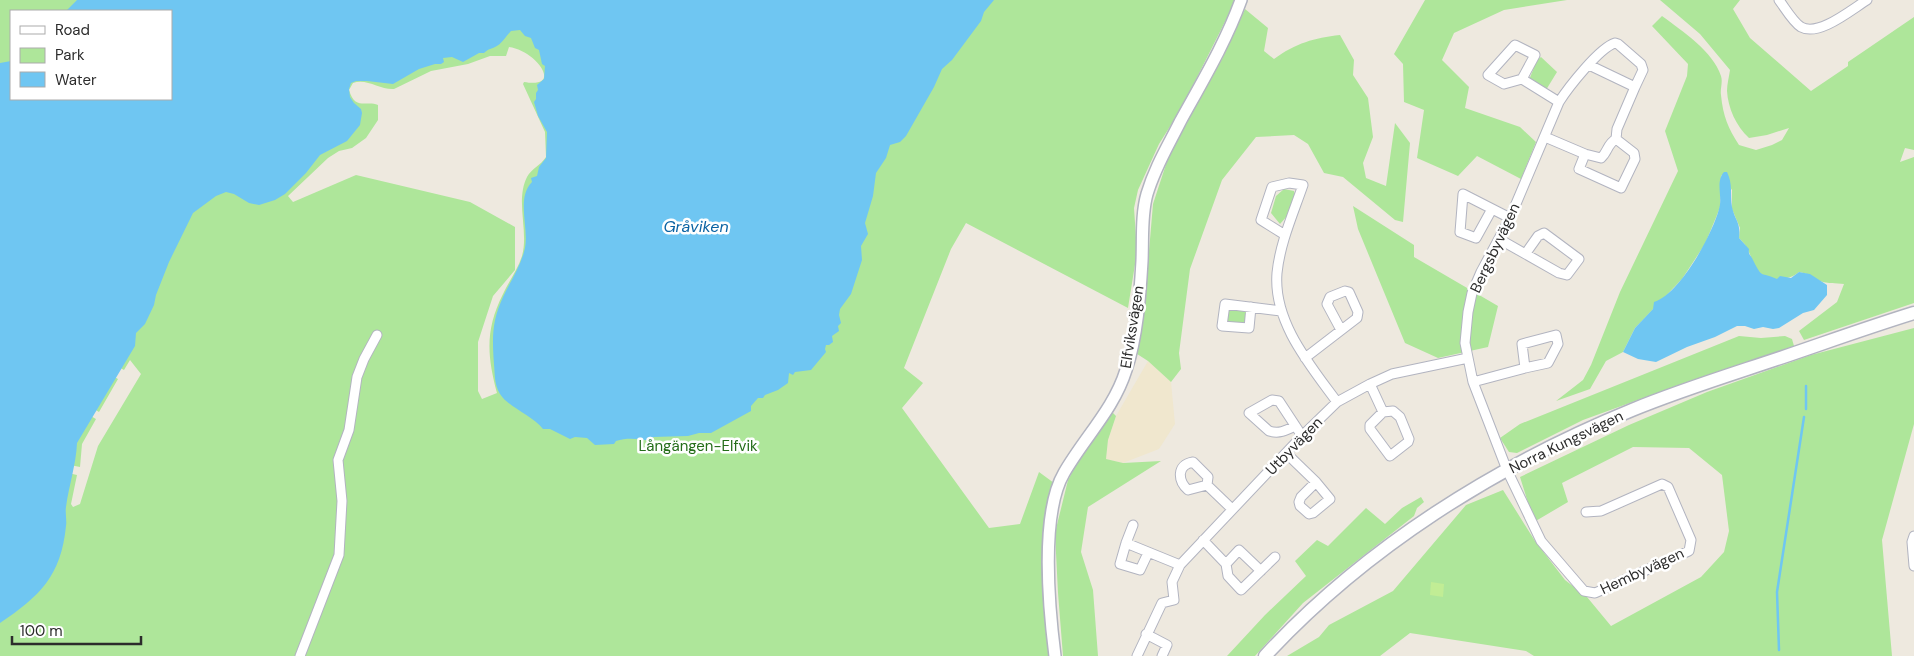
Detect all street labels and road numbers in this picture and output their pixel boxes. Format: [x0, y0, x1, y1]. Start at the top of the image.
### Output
street label: Bergsbyvägen [1465, 200, 1525, 296]
street label: Elfviksvägen [1116, 284, 1148, 370]
street label: Norra Kungsvägen [1506, 406, 1626, 478]
street label: Utbyvägen [1261, 413, 1327, 479]
street label: Hembyvägen [1597, 543, 1687, 599]

